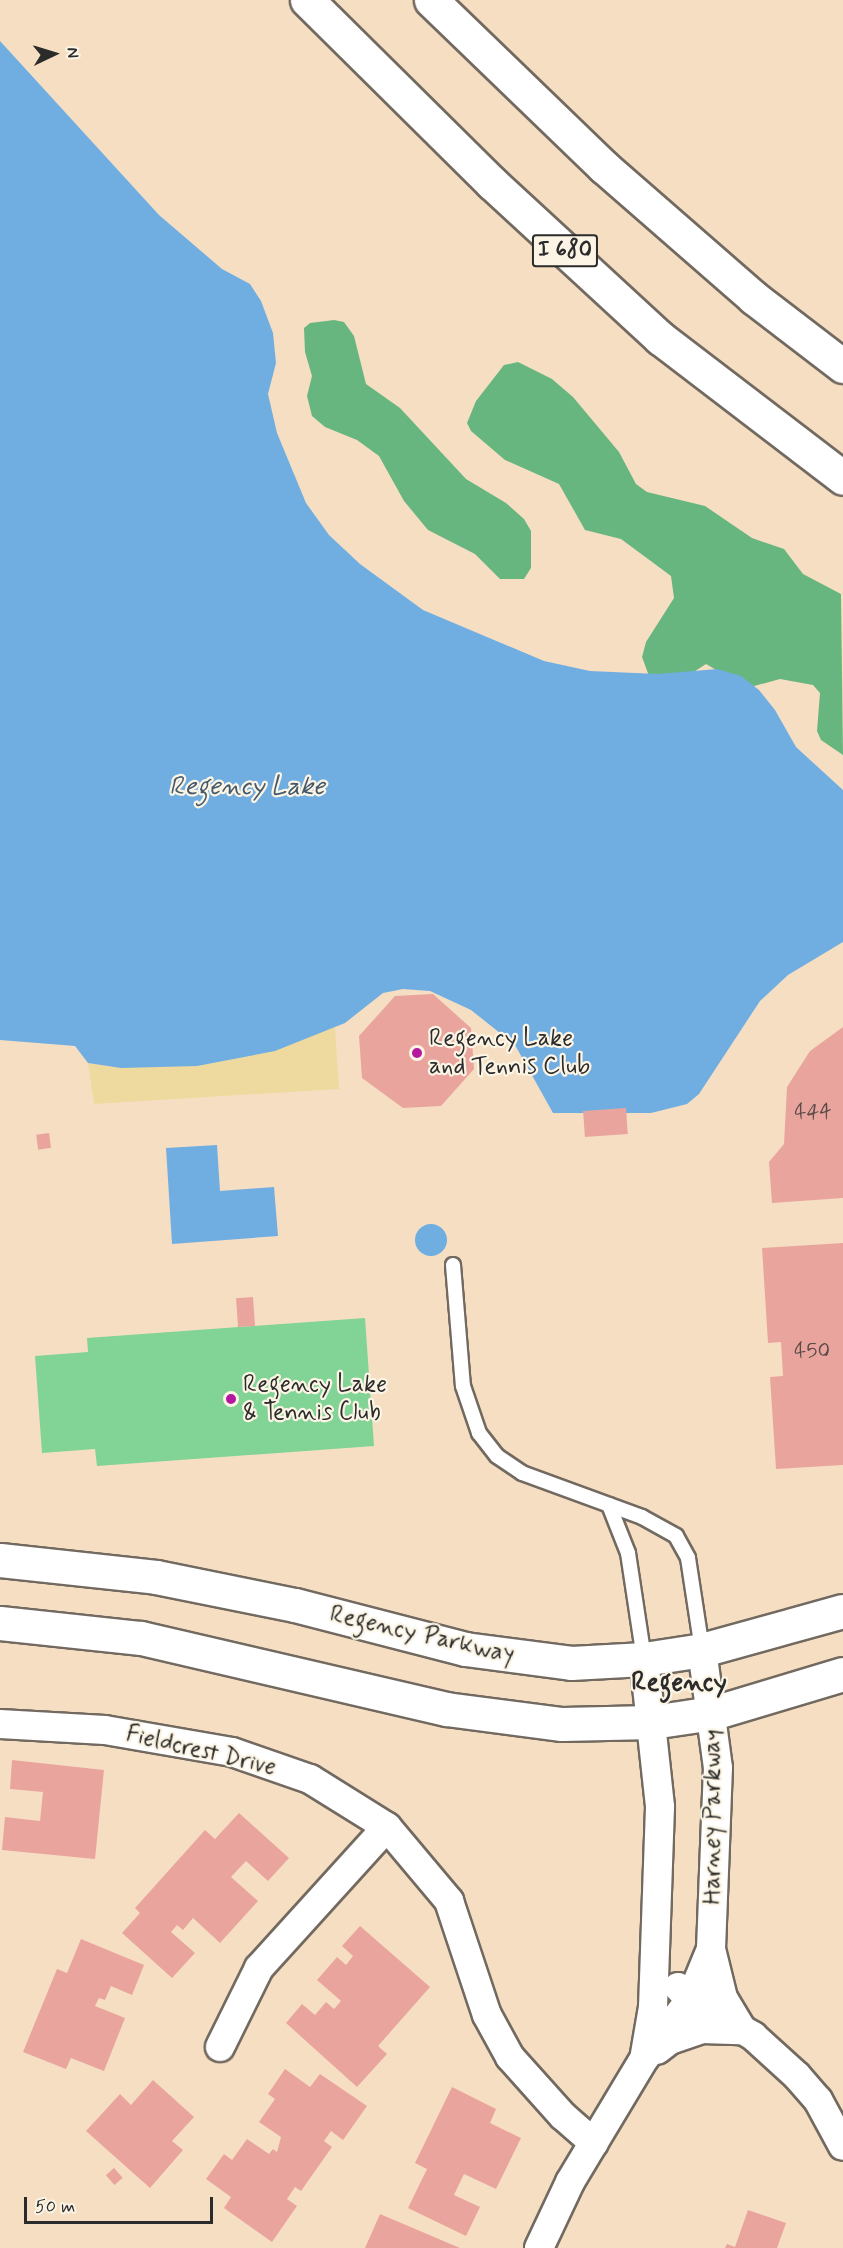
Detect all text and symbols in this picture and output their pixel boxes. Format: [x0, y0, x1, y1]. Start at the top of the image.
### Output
north arrow [24, 24, 84, 84]
text: N [62, 47, 83, 59]
road number: I 680 [530, 232, 600, 270]
water label: Regency Lake [168, 772, 326, 804]
place label: Regency Lake and Tennis Club [429, 1025, 595, 1081]
marker: Regency Lake and Tennis Club [410, 1046, 424, 1060]
house number: 444 [794, 1099, 832, 1125]
house number: 450 [794, 1338, 830, 1364]
place label: Regency Lake & Tennis Club [243, 1371, 389, 1427]
marker: Regency Lake & Tennis Club [224, 1392, 238, 1406]
street label: Regency Parkway [330, 1600, 514, 1670]
district label: Regency [631, 1668, 727, 1700]
street label: Fieldcrest Drive [123, 1720, 279, 1782]
street label: Harney Parkway [699, 1730, 727, 1904]
scale bar [27, 2185, 216, 2223]
text: 50 m [35, 2195, 75, 2219]

